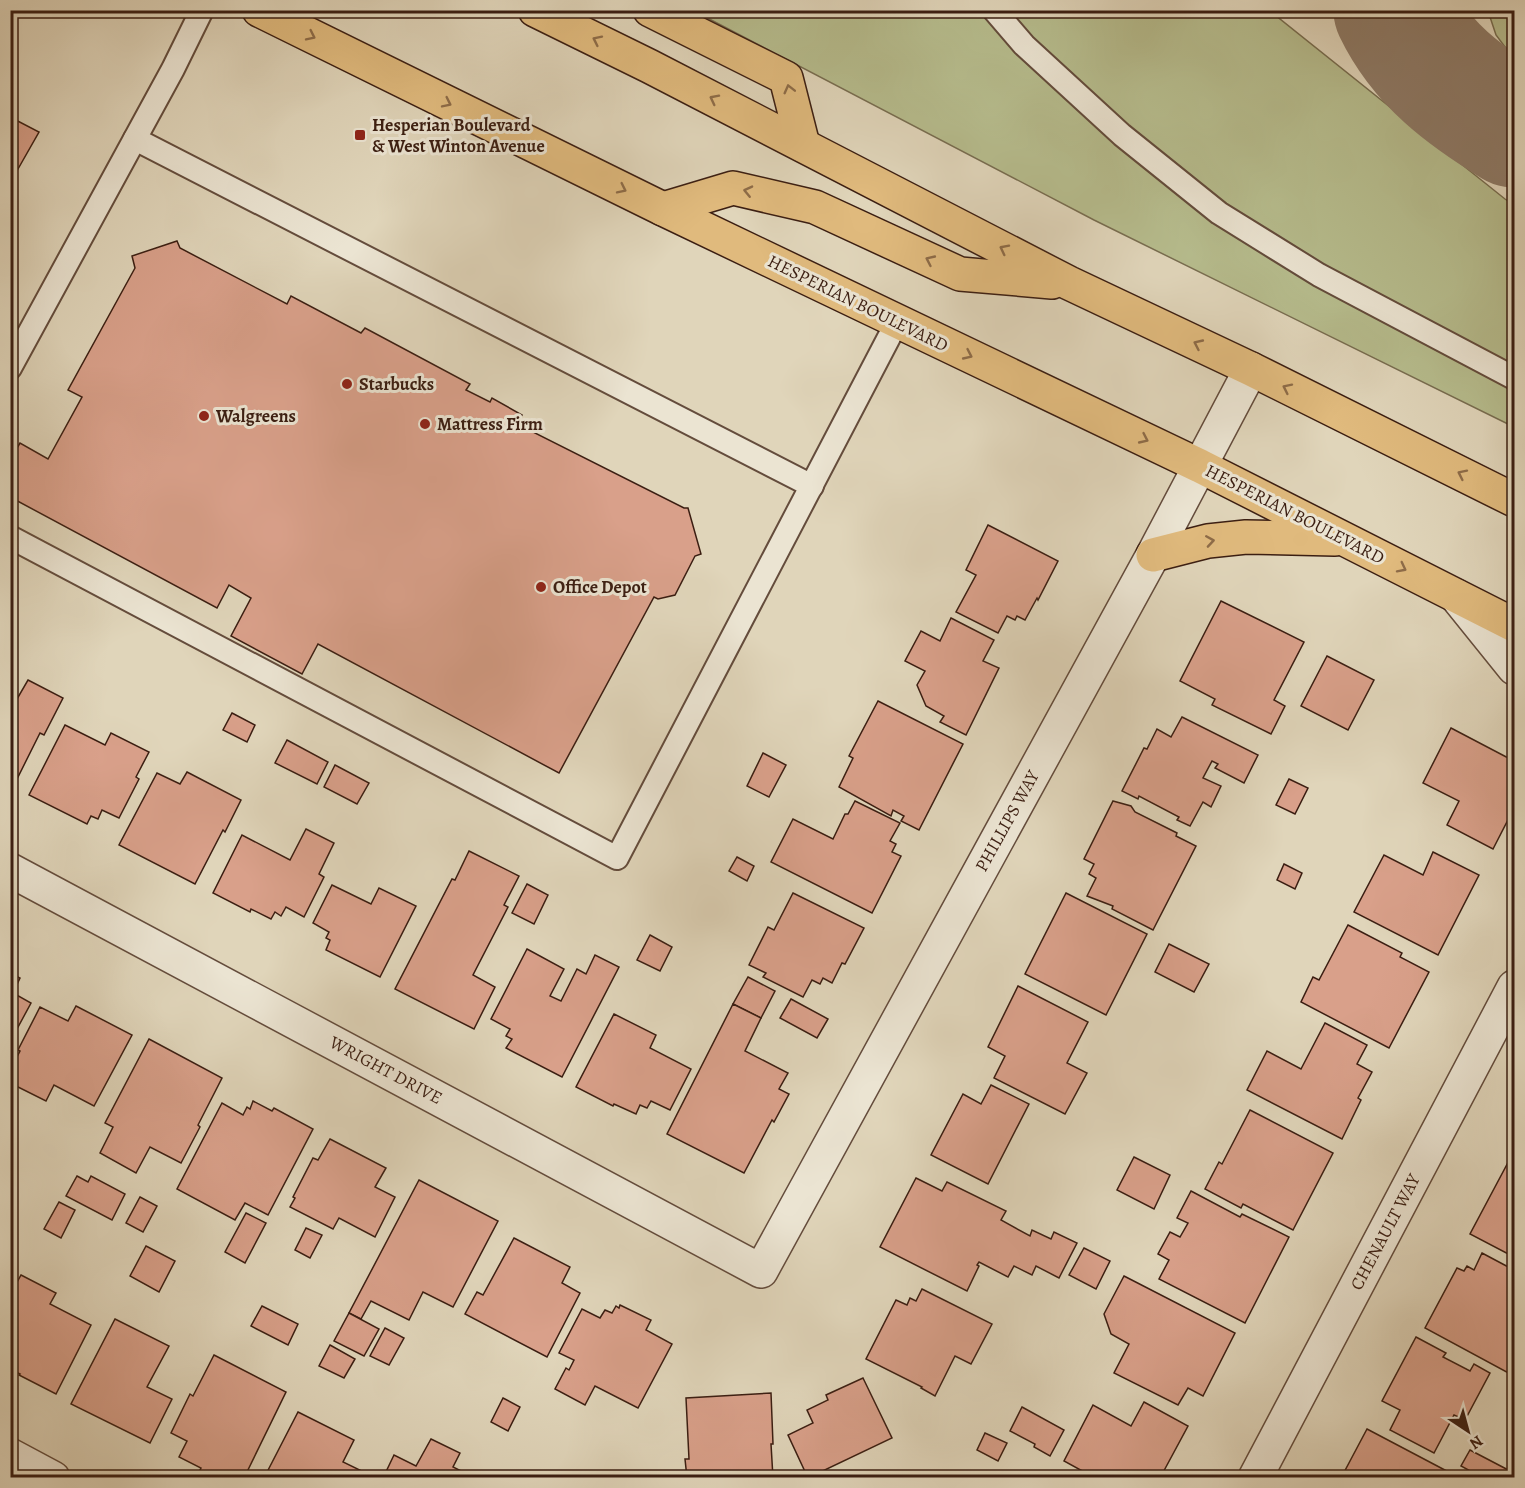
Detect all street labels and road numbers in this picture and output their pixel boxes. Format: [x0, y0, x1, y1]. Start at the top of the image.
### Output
street label: HESPERIAN BOULEVARD [764, 249, 952, 357]
street label: HESPERIAN BOULEVARD [1201, 458, 1389, 570]
street label: PHILLIPS WAY [969, 765, 1045, 876]
street label: WRIGHT DRIVE [324, 1030, 447, 1110]
street label: CHENAULT WAY [1344, 1169, 1426, 1294]

